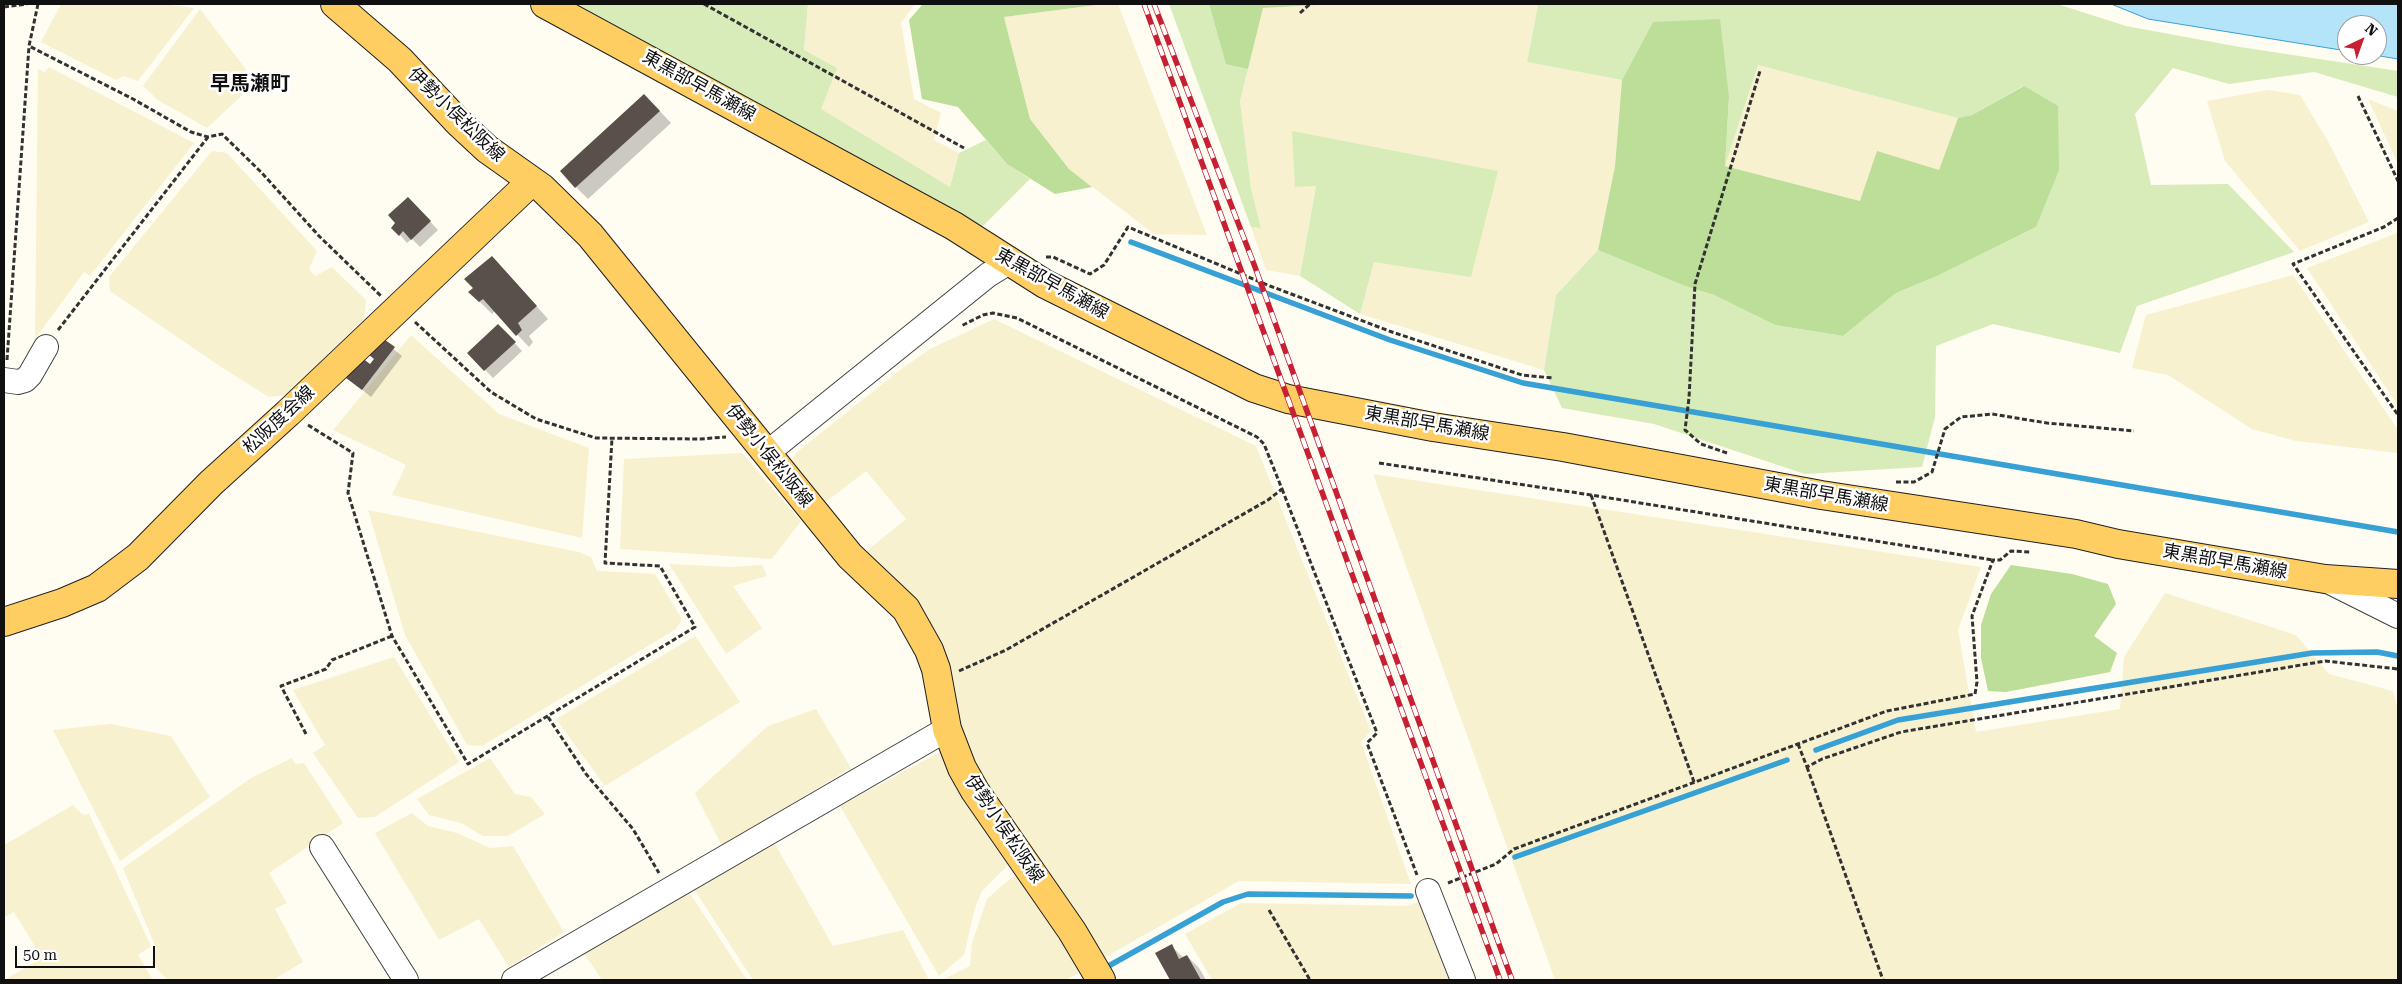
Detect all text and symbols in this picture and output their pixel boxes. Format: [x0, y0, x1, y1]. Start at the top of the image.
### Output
north arrow [2337, 15, 2387, 65]
text: N [2362, 20, 2381, 39]
street label: 東黒部早馬瀬線 [639, 46, 759, 126]
street label: 伊勢小俣松阪線 [403, 63, 509, 167]
district label: 早馬瀬町 [210, 72, 290, 96]
street label: 東黒部早馬瀬線 [992, 244, 1112, 324]
street label: 松阪度会線 [239, 381, 319, 459]
street label: 伊勢小俣松阪線 [721, 400, 817, 512]
street label: 東黒部早馬瀬線 [1363, 402, 1491, 446]
street label: 東黒部早馬瀬線 [1762, 473, 1890, 517]
street label: 東黒部早馬瀬線 [2161, 540, 2289, 584]
street label: 伊勢小俣松阪線 [960, 771, 1048, 887]
scale bar [18, 936, 158, 968]
text: 50 m [23, 946, 57, 964]

